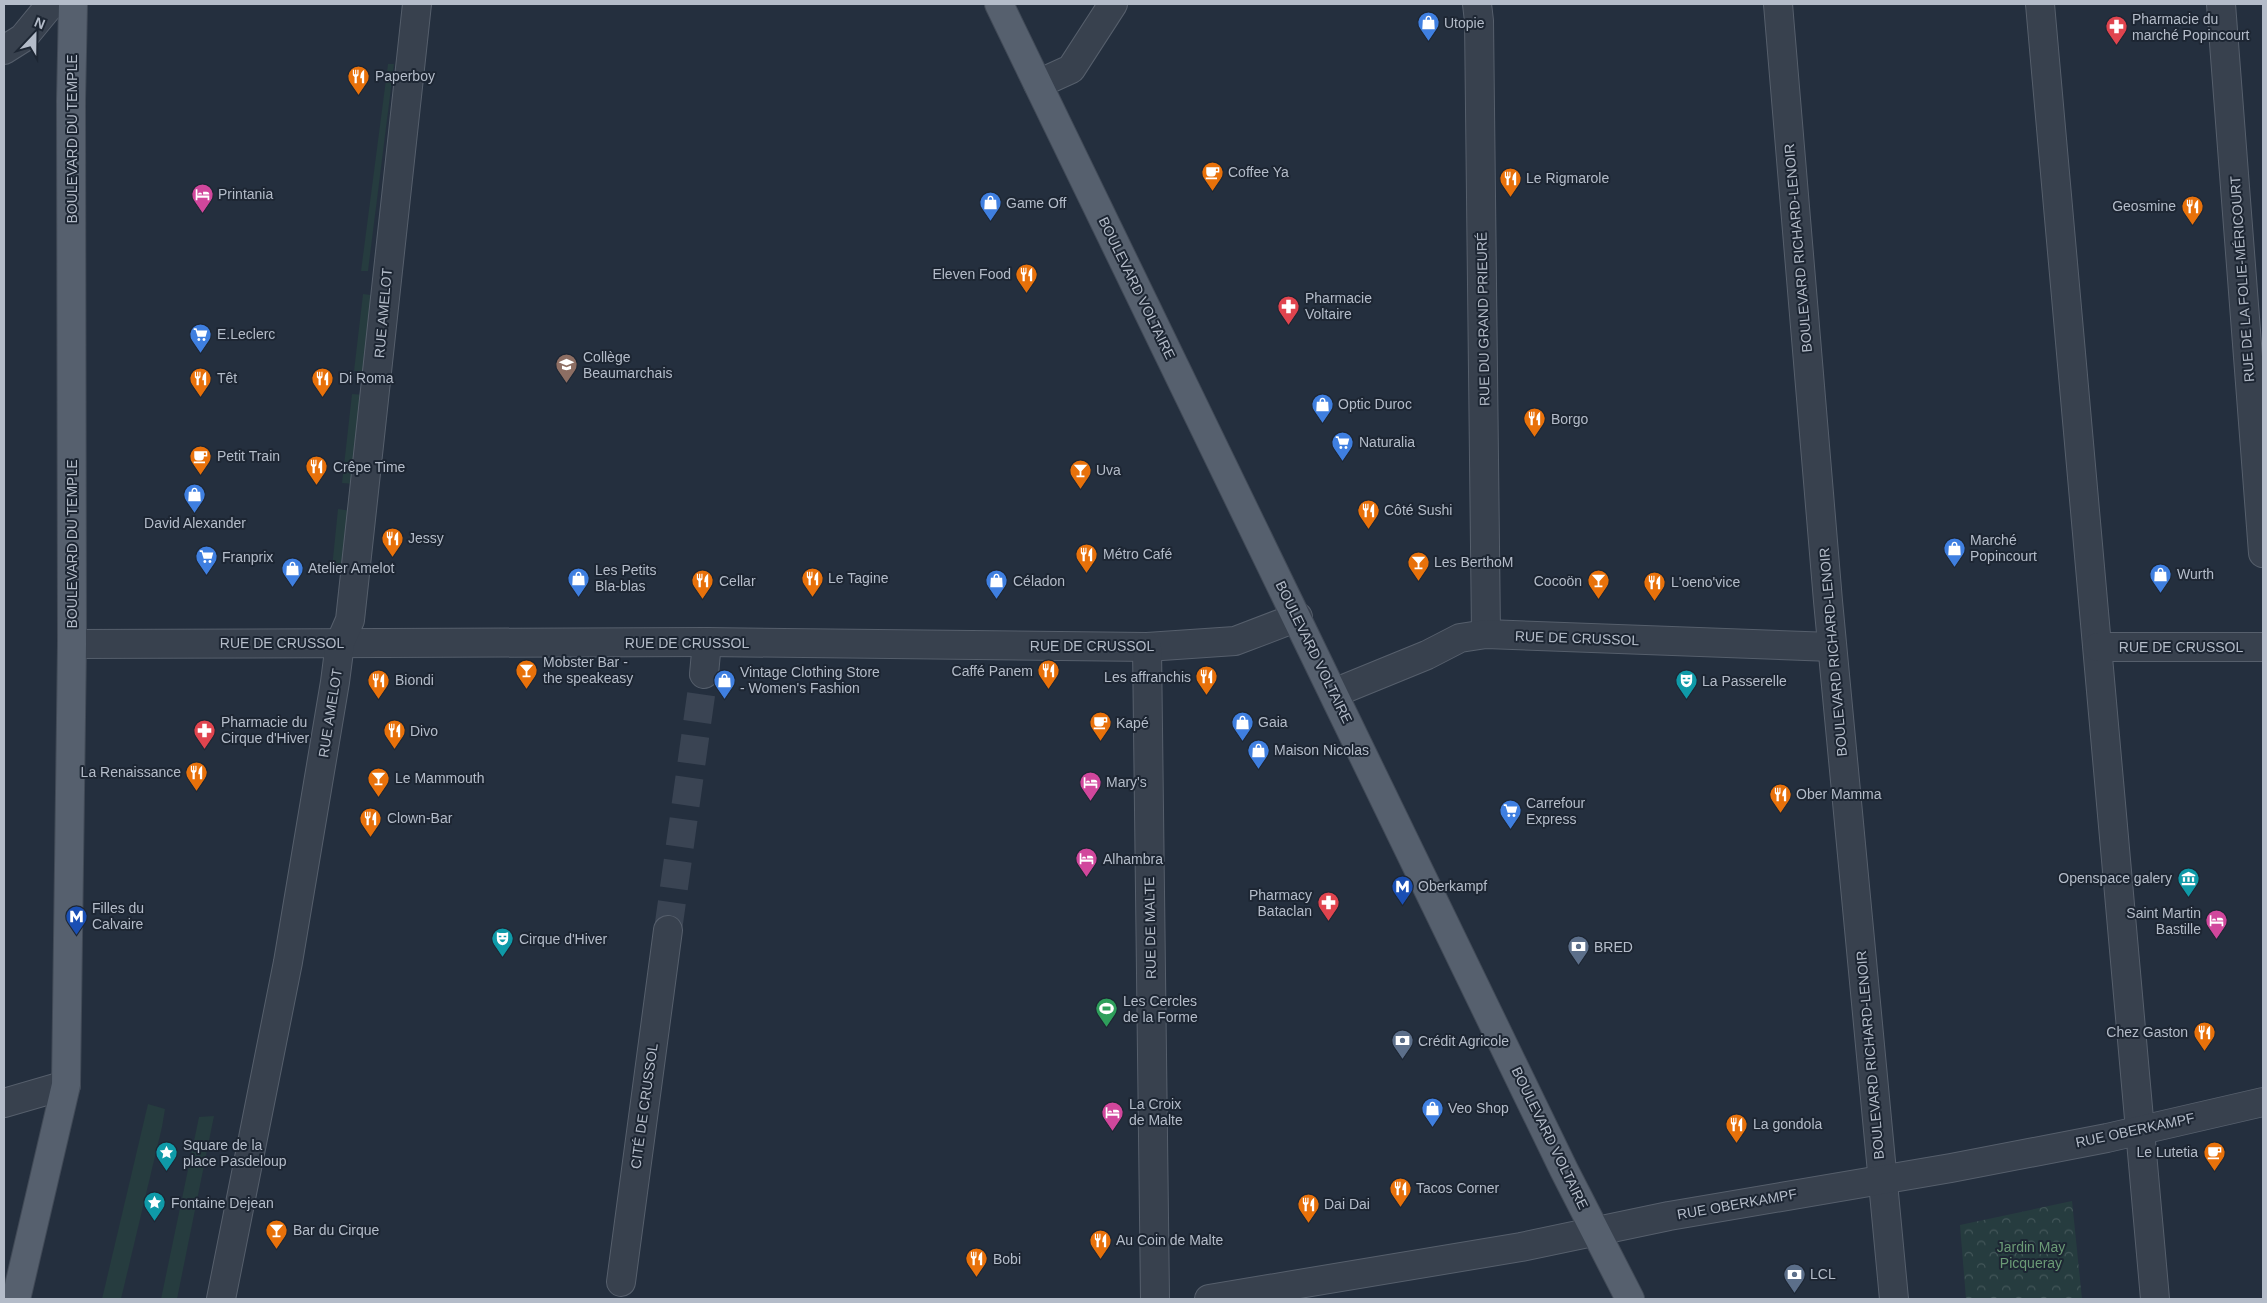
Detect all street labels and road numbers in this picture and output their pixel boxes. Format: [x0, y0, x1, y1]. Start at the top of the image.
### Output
street label: BOULEVARD DU TEMPLE [64, 54, 80, 224]
street label: BOULEVARD RICHARD-LENOIR [1781, 143, 1815, 353]
street label: RUE DE LA FOLIE-MÉRICOURT [2227, 175, 2257, 383]
street label: BOULEVARD VOLTAIRE [1096, 214, 1178, 362]
street label: RUE DU GRAND PRIEURÉ [1473, 232, 1493, 406]
street label: RUE AMELOT [371, 267, 395, 359]
street label: BOULEVARD DU TEMPLE [64, 459, 80, 629]
street label: BOULEVARD RICHARD-LENOIR [1816, 547, 1850, 757]
street label: BOULEVARD VOLTAIRE [1273, 578, 1355, 726]
street label: RUE DE CRUSSOL [1515, 628, 1640, 648]
street label: RUE DE CRUSSOL [220, 635, 344, 651]
street label: RUE DE CRUSSOL [625, 635, 749, 651]
street label: RUE DE CRUSSOL [1030, 638, 1154, 654]
street label: RUE DE CRUSSOL [2119, 639, 2243, 655]
street label: RUE AMELOT [315, 667, 345, 759]
street label: RUE DE MALTE [1141, 877, 1159, 979]
street label: BOULEVARD RICHARD-LENOIR [1853, 950, 1887, 1160]
street label: CITÉ DE CRUSSOL [627, 1042, 661, 1170]
street label: BOULEVARD VOLTAIRE [1509, 1064, 1591, 1212]
street label: RUE OBERKAMPF [2074, 1110, 2196, 1150]
street label: RUE OBERKAMPF [1676, 1186, 1798, 1222]

